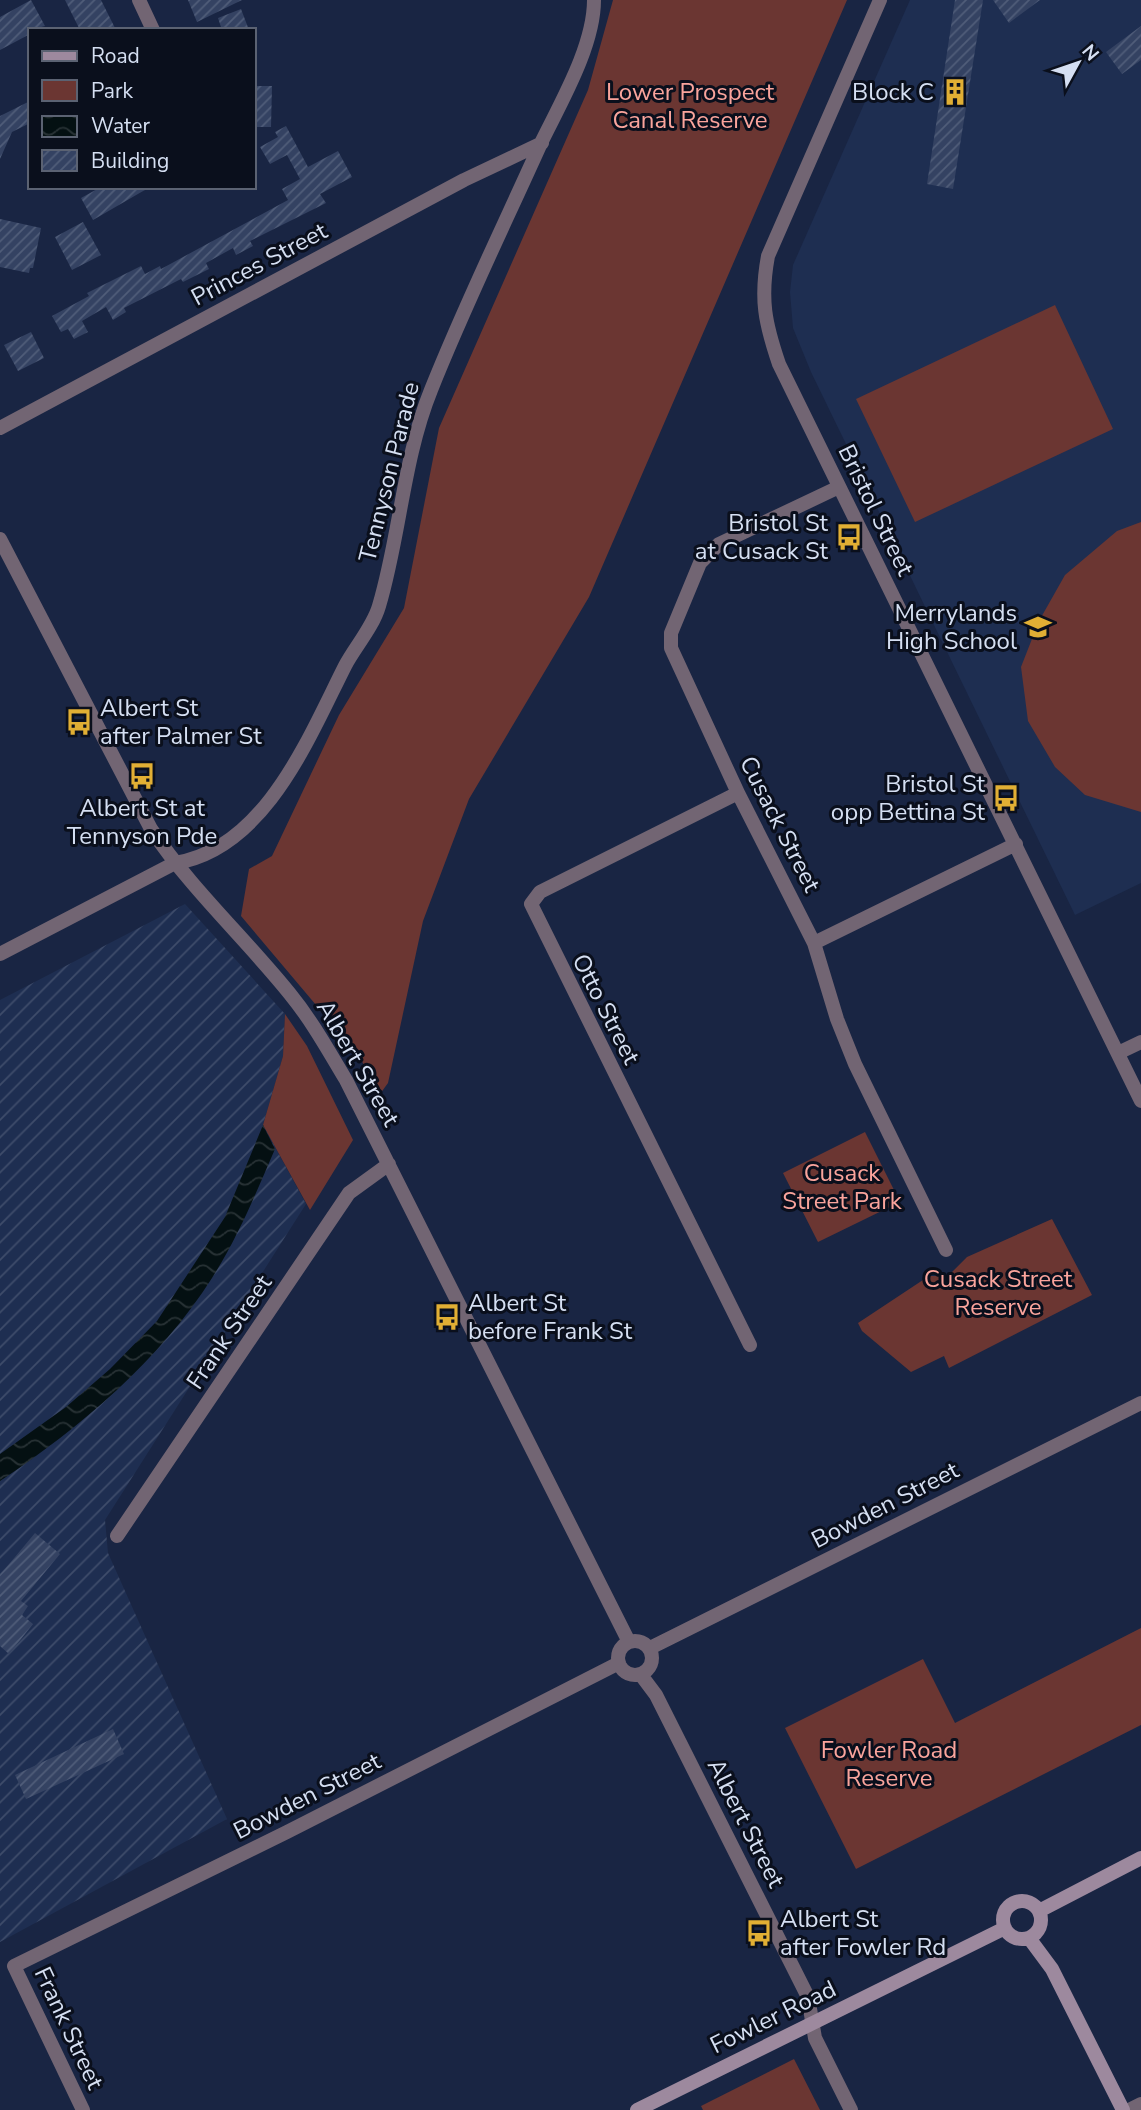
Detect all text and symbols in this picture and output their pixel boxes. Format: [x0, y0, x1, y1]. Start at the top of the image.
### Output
legend [28, 28, 256, 189]
north arrow [1043, 28, 1113, 98]
text: N [1076, 39, 1105, 67]
text: Road [91, 42, 140, 70]
park label: Lower Prospect Canal Reserve [606, 76, 775, 136]
place label: Block C [852, 76, 934, 108]
text: Park [91, 77, 133, 105]
building icon: Block C [940, 77, 970, 107]
text: Water [91, 112, 150, 140]
text: Building [91, 147, 169, 175]
street label: Princes Street [185, 214, 333, 313]
street label: Tennyson Parade [351, 379, 427, 565]
street label: Bristol Street [830, 439, 922, 581]
place label: Bristol St at Cusack St [695, 507, 829, 567]
bus stop icon: Bristol St at Cusack St [834, 522, 864, 552]
place label: Merrylands High School [886, 597, 1017, 657]
school or university icon: Merrylands High School [1023, 612, 1053, 642]
place label: Albert St after Palmer St [100, 692, 262, 752]
bus stop icon: Albert St after Palmer St [64, 707, 94, 737]
street label: Cusack Street [732, 751, 828, 898]
bus stop icon: Albert St at Tennyson Pde [127, 761, 157, 791]
place label: Bristol St opp Bettina St [831, 768, 986, 828]
bus stop icon: Bristol St opp Bettina St [991, 783, 1021, 813]
place label: Albert St at Tennyson Pde [67, 792, 217, 852]
street label: Otto Street [565, 948, 648, 1070]
street label: Albert Street [309, 994, 407, 1132]
park label: Cusack Street Park [782, 1157, 903, 1217]
park label: Cusack Street Reserve [924, 1263, 1073, 1323]
street label: Frank Street [179, 1268, 279, 1395]
place label: Albert St before Frank St [468, 1287, 633, 1347]
bus stop icon: Albert St before Frank St [432, 1302, 462, 1332]
street label: Bowden Street [806, 1454, 965, 1556]
park label: Fowler Road Reserve [821, 1734, 957, 1794]
street label: Bowden Street [228, 1745, 387, 1847]
street label: Albert Street [700, 1753, 792, 1893]
place label: Albert St after Fowler Rd [780, 1903, 946, 1963]
bus stop icon: Albert St after Fowler Rd [744, 1918, 774, 1948]
street label: Frank Street [27, 1962, 112, 2095]
street label: Fowler Road [705, 1973, 841, 2061]

